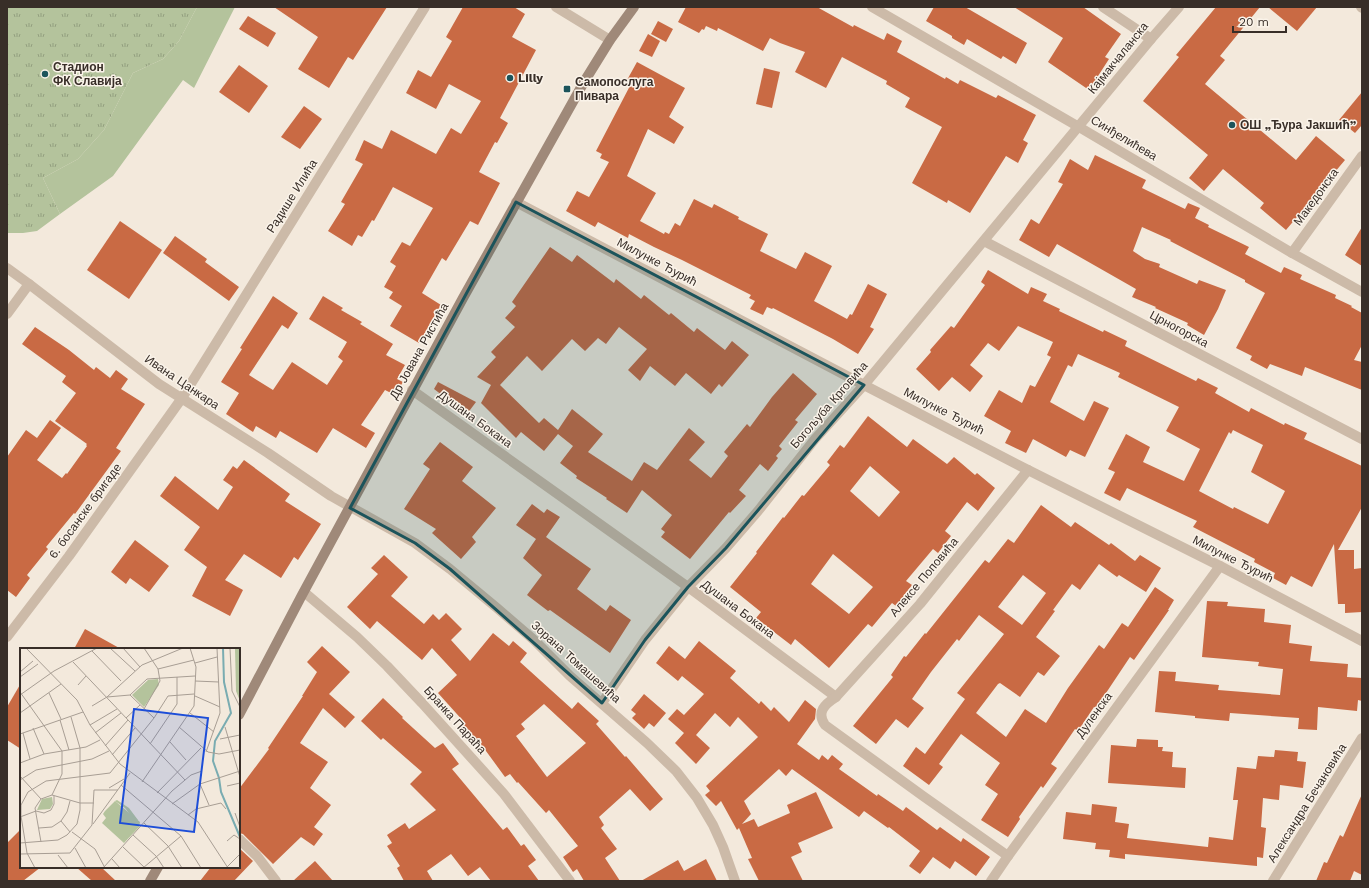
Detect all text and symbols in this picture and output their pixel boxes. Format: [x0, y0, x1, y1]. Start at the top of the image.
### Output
scale bar [1233, 8, 1286, 34]
text: 20 m [1239, 15, 1269, 29]
street label: Кајмакчаланска [1085, 19, 1151, 97]
place label: Стадион ФК Славија [53, 60, 122, 88]
marker: Стадион ФК Славија [40, 69, 50, 79]
place label: Lilly [518, 71, 543, 85]
marker: Lilly [505, 73, 515, 83]
place label: Самопослуга Пивара [575, 75, 654, 103]
marker: Самопослуга Пивара [562, 84, 572, 94]
street label: Синђелићева [1088, 113, 1160, 163]
place label: ОШ „Ђура Јакшић” [1240, 118, 1357, 132]
marker: ОШ „Ђура Јакшић” [1227, 120, 1237, 130]
street label: Радише Илића [264, 156, 320, 235]
street label: Македонска [1291, 165, 1342, 228]
street label: Милунке Ђурић [615, 235, 699, 289]
street label: Др Јована Ристића [387, 300, 451, 402]
street label: Црногорска [1147, 308, 1211, 350]
street label: Ивана Цанкара [142, 352, 222, 412]
street label: Богољуба Крговића [787, 358, 871, 451]
street label: Милунке Ђурић [901, 385, 987, 437]
street label: Душана Бокана [435, 387, 515, 451]
street label: 6. босанске бригаде [46, 460, 124, 561]
street label: Милунке Ђурић [1190, 533, 1276, 585]
street label: Алексе Поповића [887, 534, 961, 619]
street label: Душана Бокана [699, 577, 778, 641]
street label: Зорана Томашевића [528, 618, 624, 706]
inset map [20, 648, 240, 868]
street label: Бранка Параћа [421, 683, 489, 757]
street label: Дуленска [1073, 689, 1115, 740]
street label: Александра Бечановића [1265, 741, 1350, 865]

